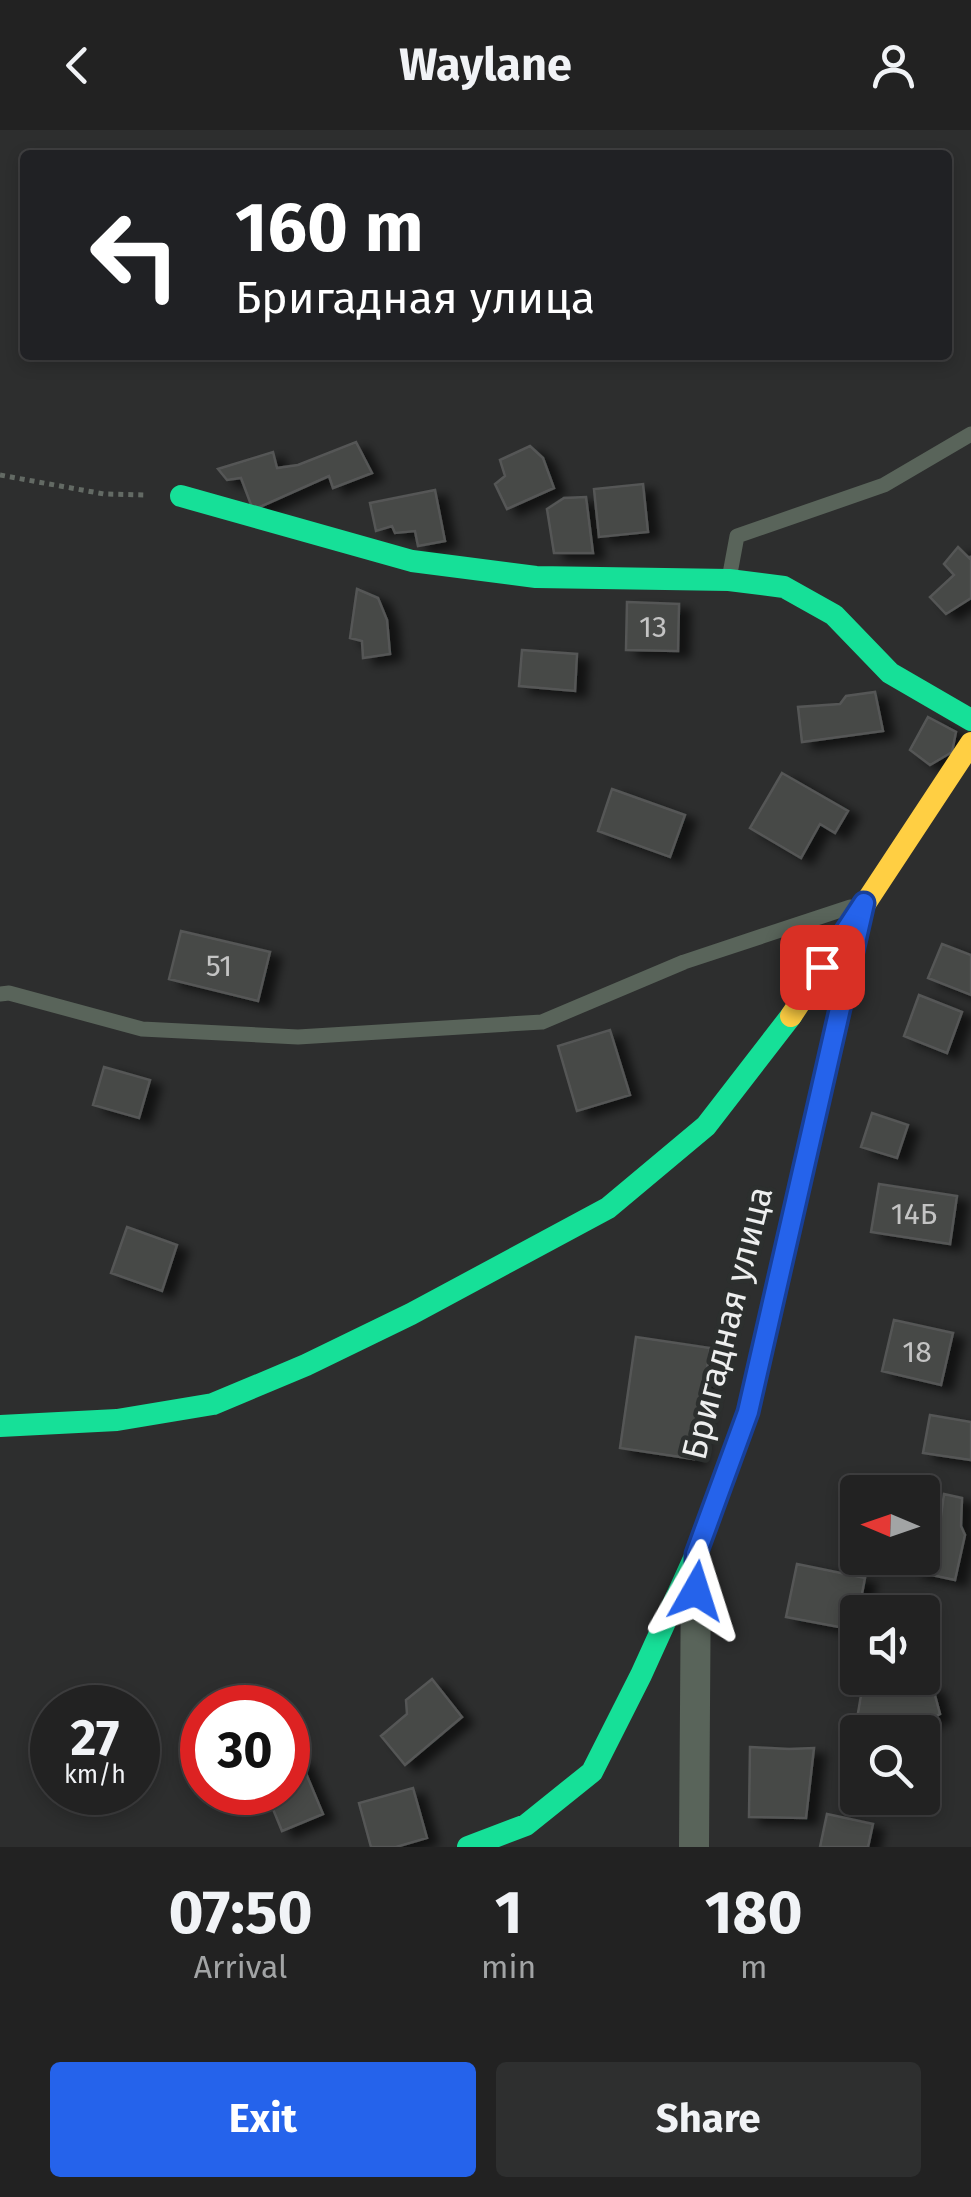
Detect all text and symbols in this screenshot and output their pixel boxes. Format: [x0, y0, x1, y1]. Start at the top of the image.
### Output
icon: back [50, 38, 105, 93]
text: Waylane [399, 38, 572, 92]
icon: person [866, 38, 921, 93]
text: 160 m [235, 186, 424, 270]
icon: left [70, 190, 200, 320]
text: Бригадная улица [235, 271, 595, 325]
house number: 13 [639, 609, 667, 645]
pin [780, 925, 865, 1010]
icon: arrive [795, 940, 850, 995]
house number: 51 [206, 948, 232, 984]
street label: Бригадная улица [673, 1182, 781, 1464]
house number: 14Б [891, 1196, 937, 1232]
house number: 18 [902, 1334, 932, 1370]
north arrow [840, 1475, 940, 1575]
map controls [840, 1475, 940, 1815]
position arrow [644, 1539, 748, 1643]
button: sound [840, 1595, 940, 1695]
speed limit sign: 30 [180, 1685, 310, 1815]
text: 27 [71, 1708, 119, 1768]
button: search [840, 1715, 940, 1815]
text: km/h [64, 1760, 126, 1790]
text: 07:50 [168, 1877, 313, 1949]
text: 1 [495, 1877, 523, 1949]
text: 180 [705, 1877, 803, 1949]
text: Arrival [194, 1948, 287, 1986]
text: min [481, 1948, 536, 1986]
text: m [740, 1948, 767, 1986]
button: Exit [50, 2062, 476, 2177]
button: Share [496, 2062, 921, 2177]

